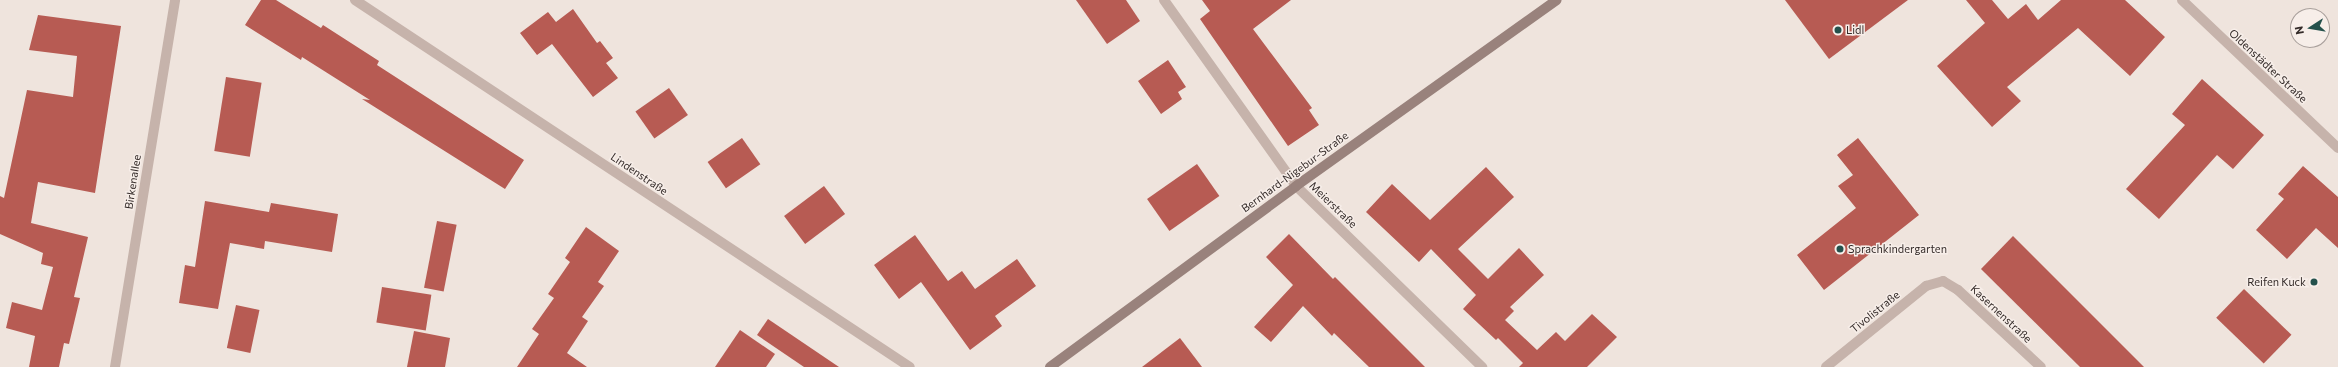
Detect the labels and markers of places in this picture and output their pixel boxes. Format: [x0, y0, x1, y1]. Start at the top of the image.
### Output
place label: Lidl [1846, 23, 1864, 37]
marker: Lidl [1833, 25, 1843, 35]
place label: Sprachkindergarten [1848, 242, 1947, 256]
marker: Sprachkindergarten [1835, 244, 1845, 254]
place label: Reifen Kuck [2247, 275, 2306, 289]
marker: Reifen Kuck [2309, 277, 2319, 287]

